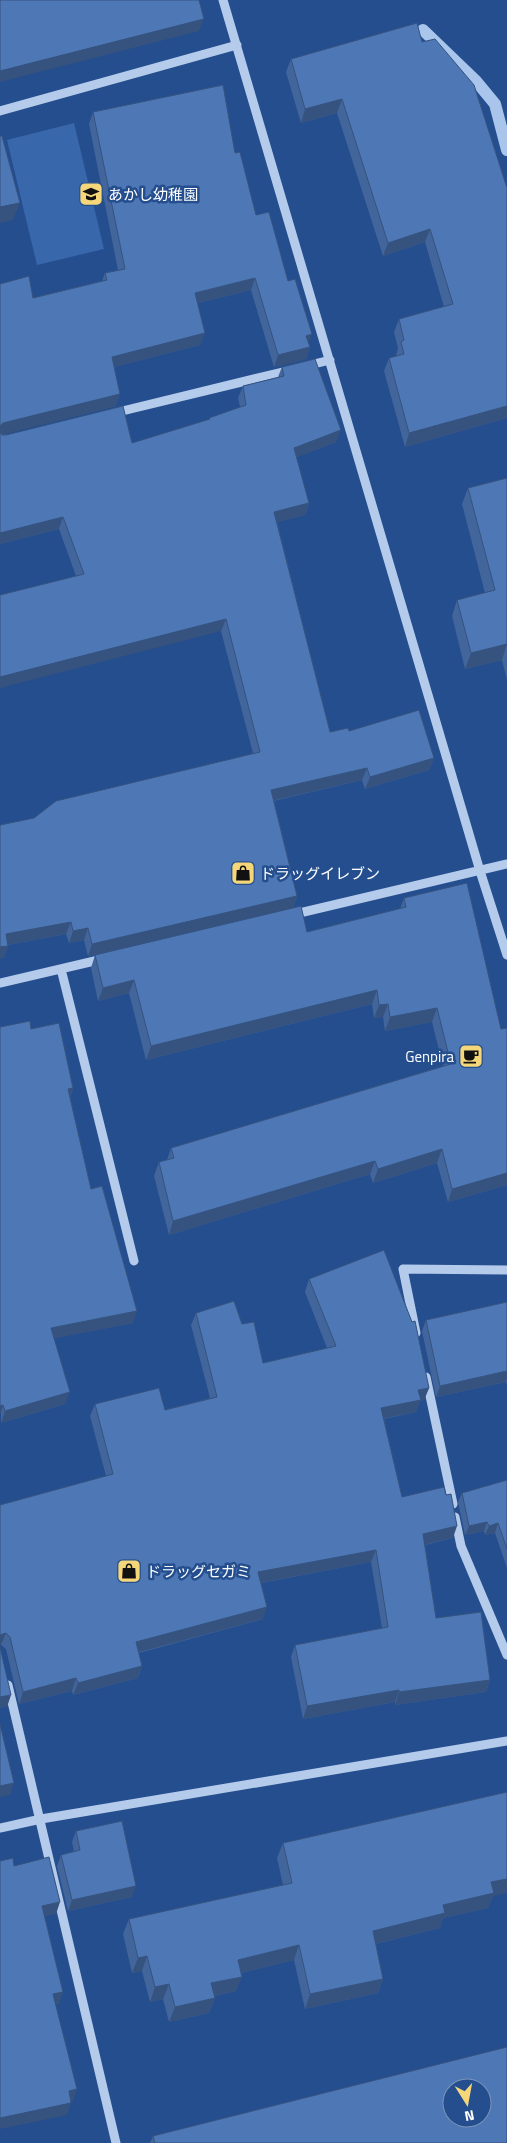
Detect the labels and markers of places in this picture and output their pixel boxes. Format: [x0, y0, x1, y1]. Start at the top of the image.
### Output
school or university icon: あかし幼稚園 [78, 181, 104, 207]
place label: あかし幼稚園 [108, 183, 198, 206]
shop icon: ドラッグイレブン [230, 860, 256, 886]
place label: ドラッグイレブン [260, 862, 380, 885]
cafe icon: Genpira [458, 1043, 484, 1069]
place label: Genpira [405, 1045, 454, 1068]
shop icon: ドラッグセガミ [116, 1558, 142, 1584]
place label: ドラッグセガミ [146, 1560, 251, 1583]

